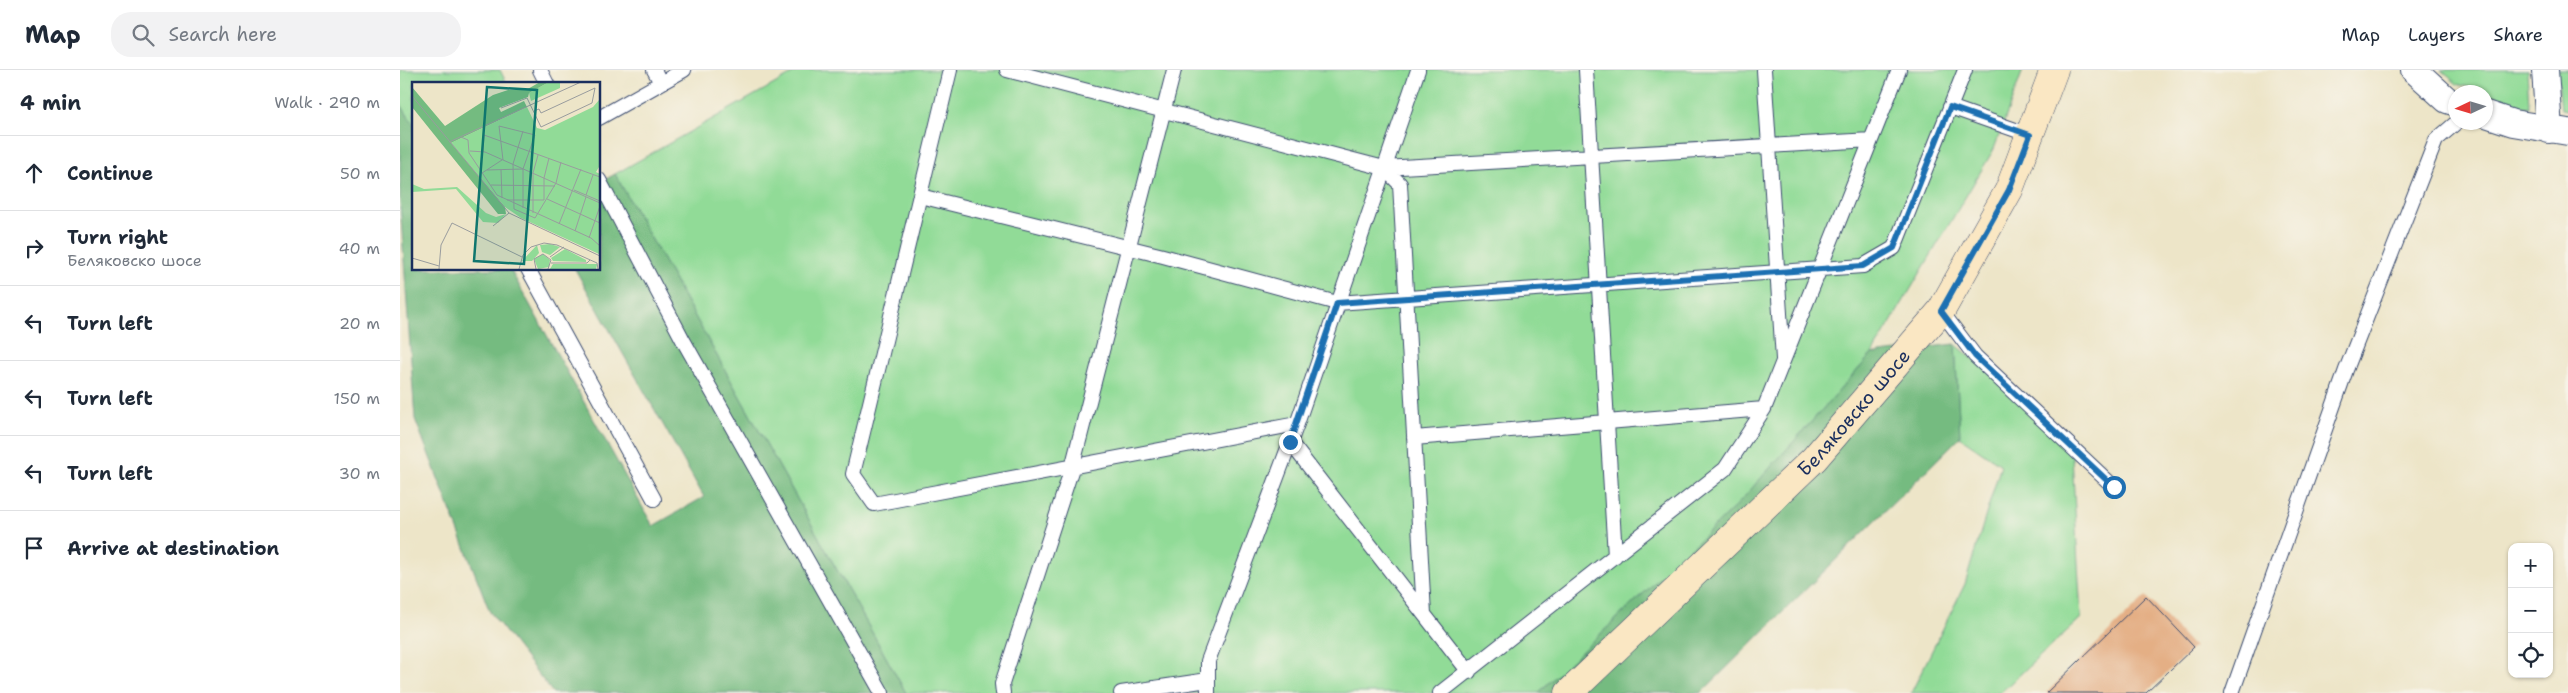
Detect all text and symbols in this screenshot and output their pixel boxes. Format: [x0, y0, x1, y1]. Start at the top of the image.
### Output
search box [111, 12, 461, 57]
text: Map [25, 19, 81, 51]
icon: search [129, 21, 157, 49]
text: Search here [169, 22, 277, 47]
text: Map [2342, 23, 2380, 47]
text: Layers [2408, 23, 2465, 47]
text: Share [2493, 23, 2543, 47]
inset map [412, 82, 600, 270]
north arrow [2448, 85, 2493, 130]
text: 4 min [20, 89, 81, 117]
text: Walk · 290 m [274, 92, 380, 113]
icon: ahead [20, 159, 48, 187]
text: Continue [67, 161, 153, 186]
text: 50 m [340, 163, 380, 184]
text: Turn right [67, 225, 168, 250]
icon: right [20, 234, 48, 262]
text: 40 m [338, 238, 380, 259]
text: Беляковско шосе [67, 250, 202, 271]
icon: left [20, 309, 48, 337]
text: Turn left [67, 311, 153, 336]
text: 20 m [339, 313, 380, 334]
street label: Беляковско шосе [1792, 344, 1916, 482]
icon: left [20, 384, 48, 412]
text: Turn left [67, 386, 153, 411]
text: 150 m [333, 388, 380, 409]
route end [1279, 431, 1302, 454]
icon: left [20, 459, 48, 487]
text: Turn left [67, 461, 153, 486]
text: 30 m [339, 463, 380, 484]
route start [2103, 476, 2126, 499]
icon: arrive [20, 534, 48, 562]
text: Arrive at destination [67, 536, 279, 561]
map controls [2508, 543, 2553, 678]
button: + [2508, 543, 2553, 588]
button: − [2508, 588, 2553, 633]
button: locate [2508, 633, 2553, 678]

